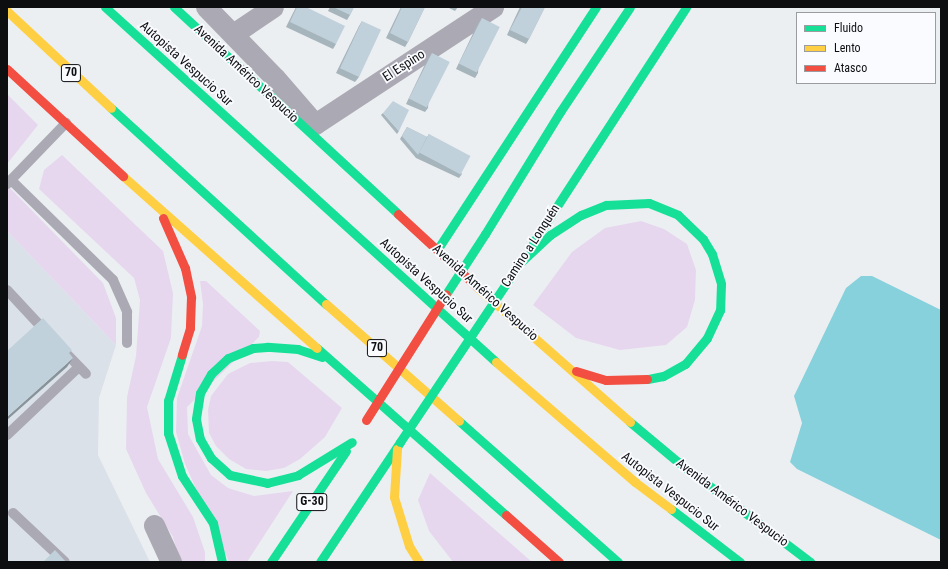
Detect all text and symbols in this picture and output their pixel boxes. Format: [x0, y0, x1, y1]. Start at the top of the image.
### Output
legend [796, 12, 936, 84]
street label: Autopista Vespucio Sur [136, 18, 236, 110]
text: Fluido [834, 21, 863, 35]
street label: Avenida Américo Vespucio [191, 22, 301, 126]
text: Lento [834, 41, 861, 55]
street label: El Espino [380, 47, 428, 85]
text: Atasco [834, 61, 867, 75]
road number: 70 [60, 63, 82, 83]
street label: Camino a Lonquén [498, 202, 564, 290]
street label: Autopista Vespucio Sur [376, 235, 476, 327]
street label: Avenida Américo Vespucio [429, 241, 541, 345]
road number: 70 [366, 338, 388, 358]
street label: Autopista Vespucio Sur [618, 449, 722, 535]
street label: Avenida Américo Vespucio [673, 456, 791, 550]
road number: G-30 [296, 492, 328, 512]

